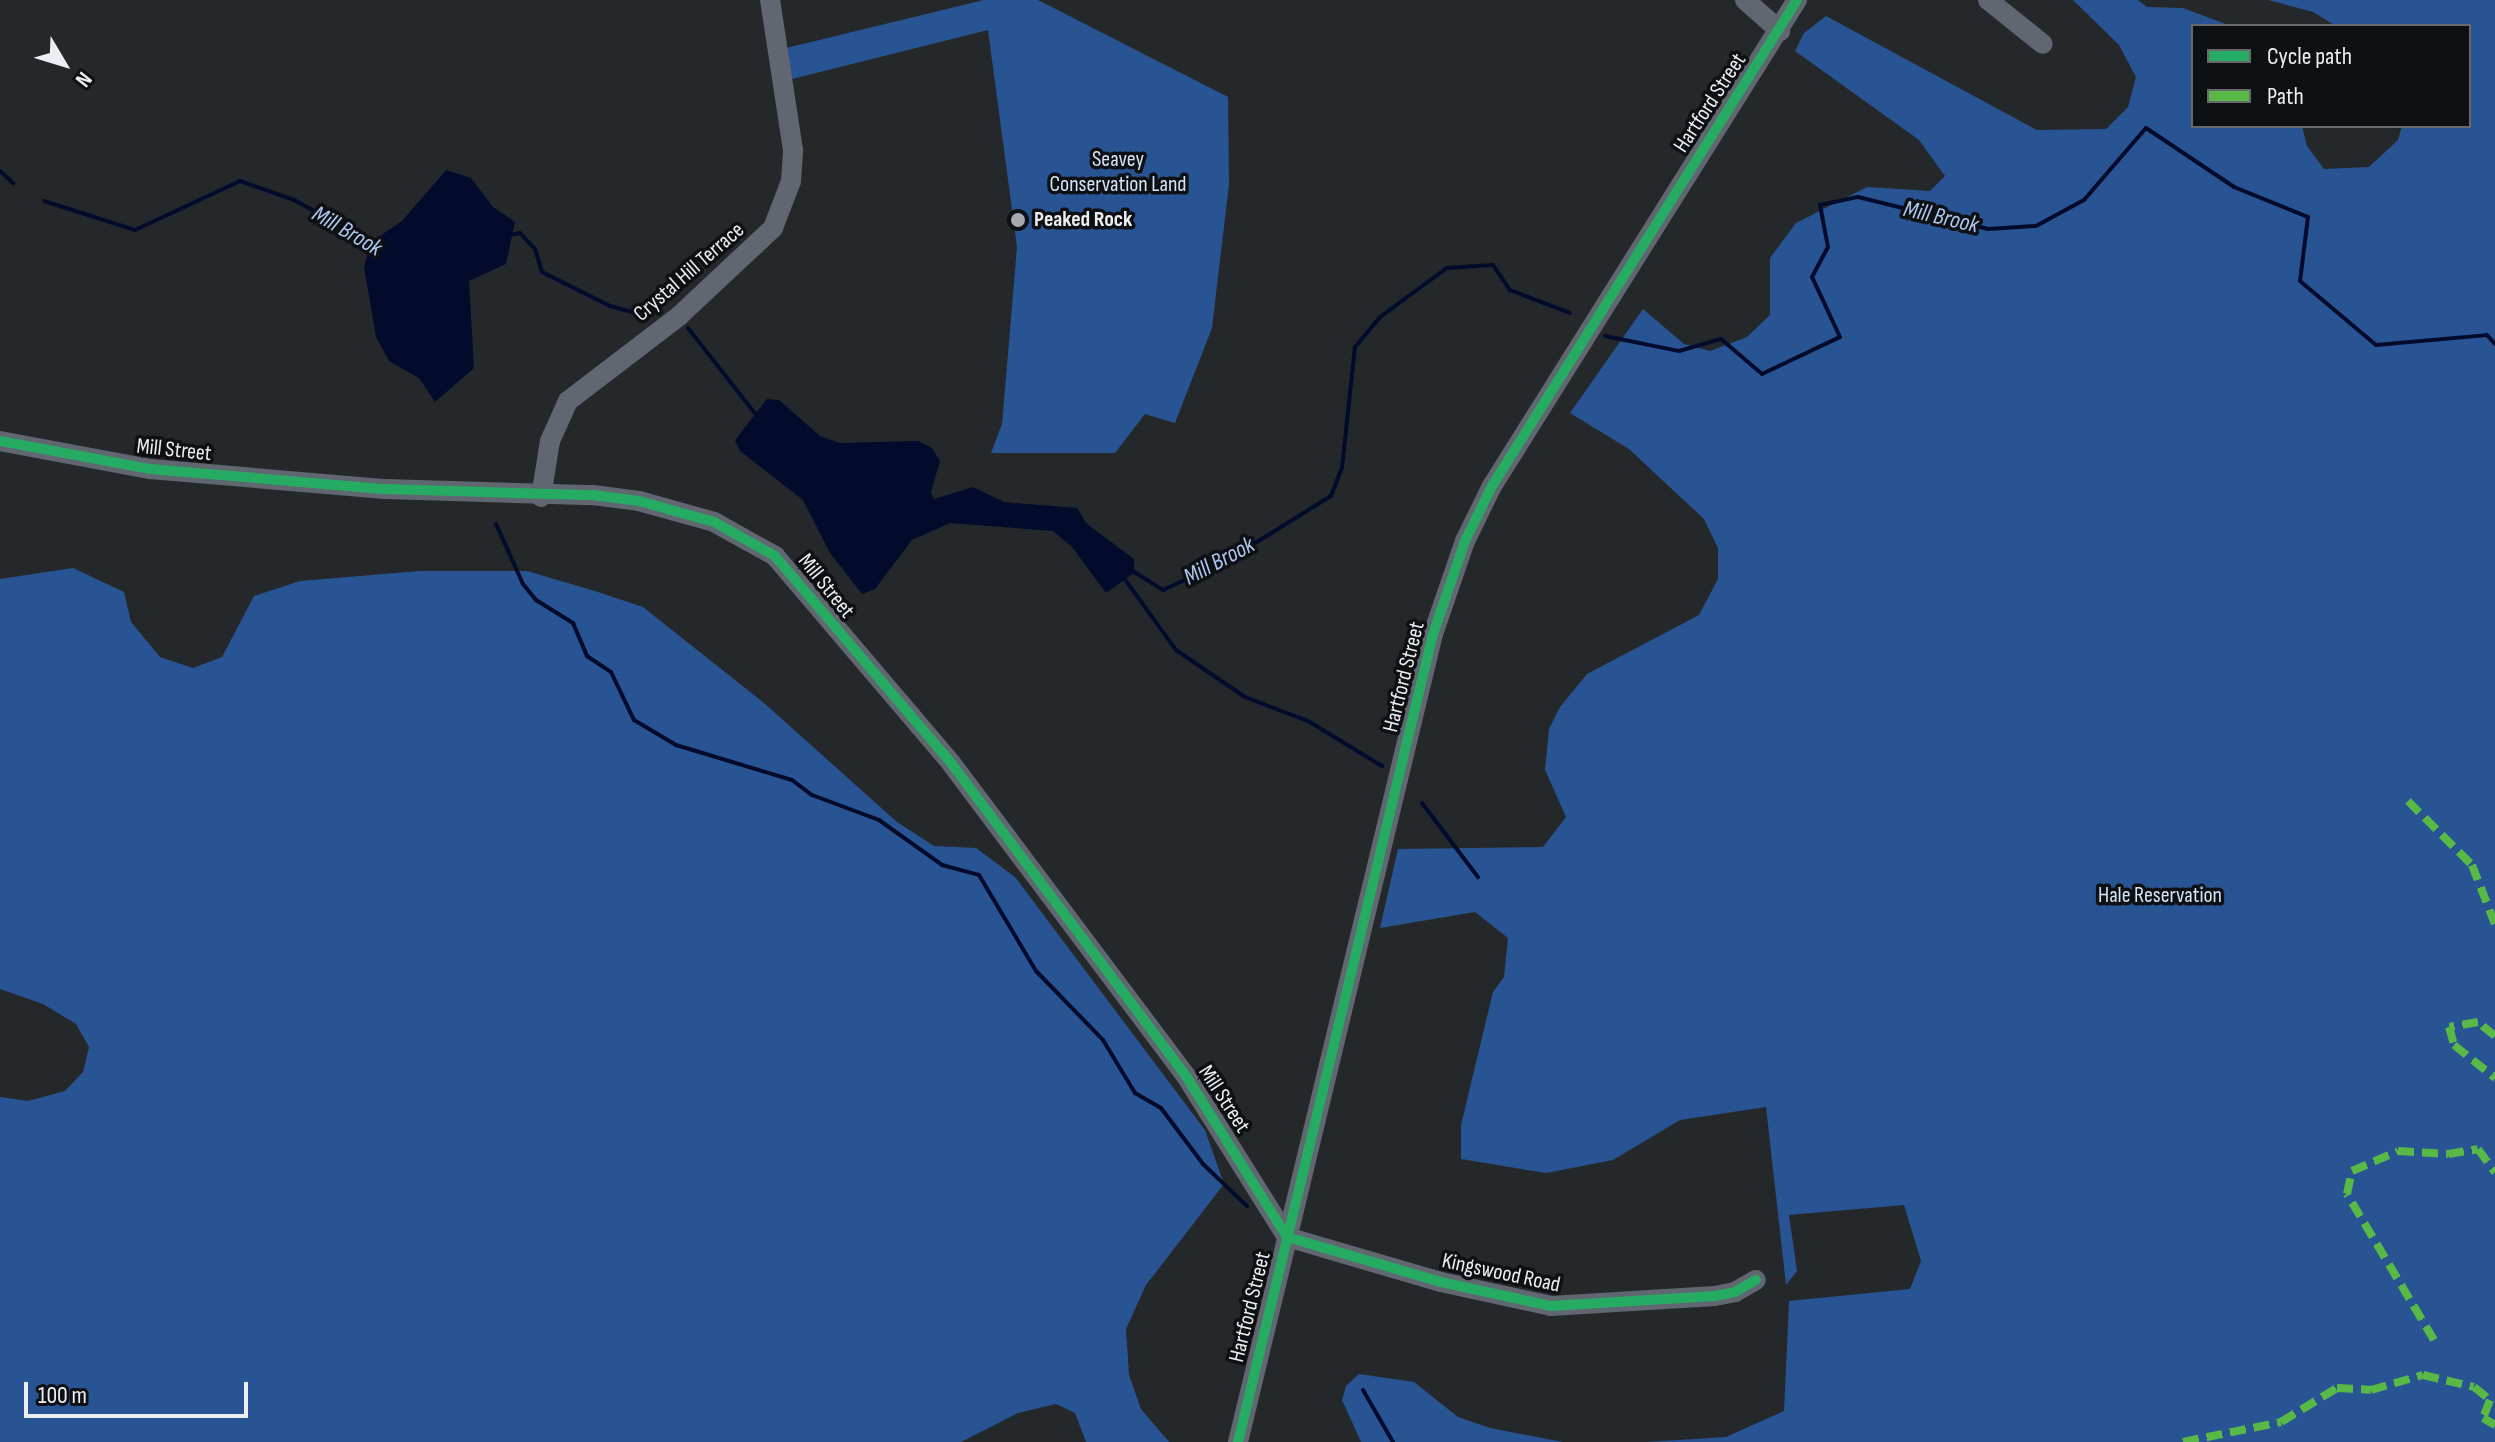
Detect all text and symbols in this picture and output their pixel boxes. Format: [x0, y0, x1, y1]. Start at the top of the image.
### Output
north arrow [24, 24, 104, 104]
legend [2191, 24, 2471, 128]
text: Cycle path [2267, 42, 2352, 71]
street label: Hartford Street [1668, 48, 1752, 158]
text: N [69, 66, 98, 92]
text: Path [2267, 82, 2304, 111]
park label: Seavey Conservation Land [1050, 146, 1186, 198]
water label: Mill Brook [1901, 194, 1981, 240]
water label: Mill Brook [307, 199, 387, 263]
place label: Peaked Rock [1034, 207, 1132, 233]
marker: Peaked Rock [1009, 211, 1027, 229]
street label: Crystal Hill Terrace [628, 217, 750, 327]
street label: Mill Street [135, 433, 213, 467]
water label: Mill Brook [1179, 530, 1259, 592]
street label: Mill Street [792, 548, 860, 624]
street label: Hartford Street [1378, 619, 1430, 735]
park label: Hale Reservation [2098, 883, 2222, 909]
street label: Mill Street [1192, 1060, 1256, 1138]
street label: Kingswood Road [1440, 1248, 1562, 1298]
street label: Hartford Street [1224, 1249, 1276, 1365]
scale bar [28, 1366, 252, 1416]
text: 100 m [38, 1381, 87, 1410]

